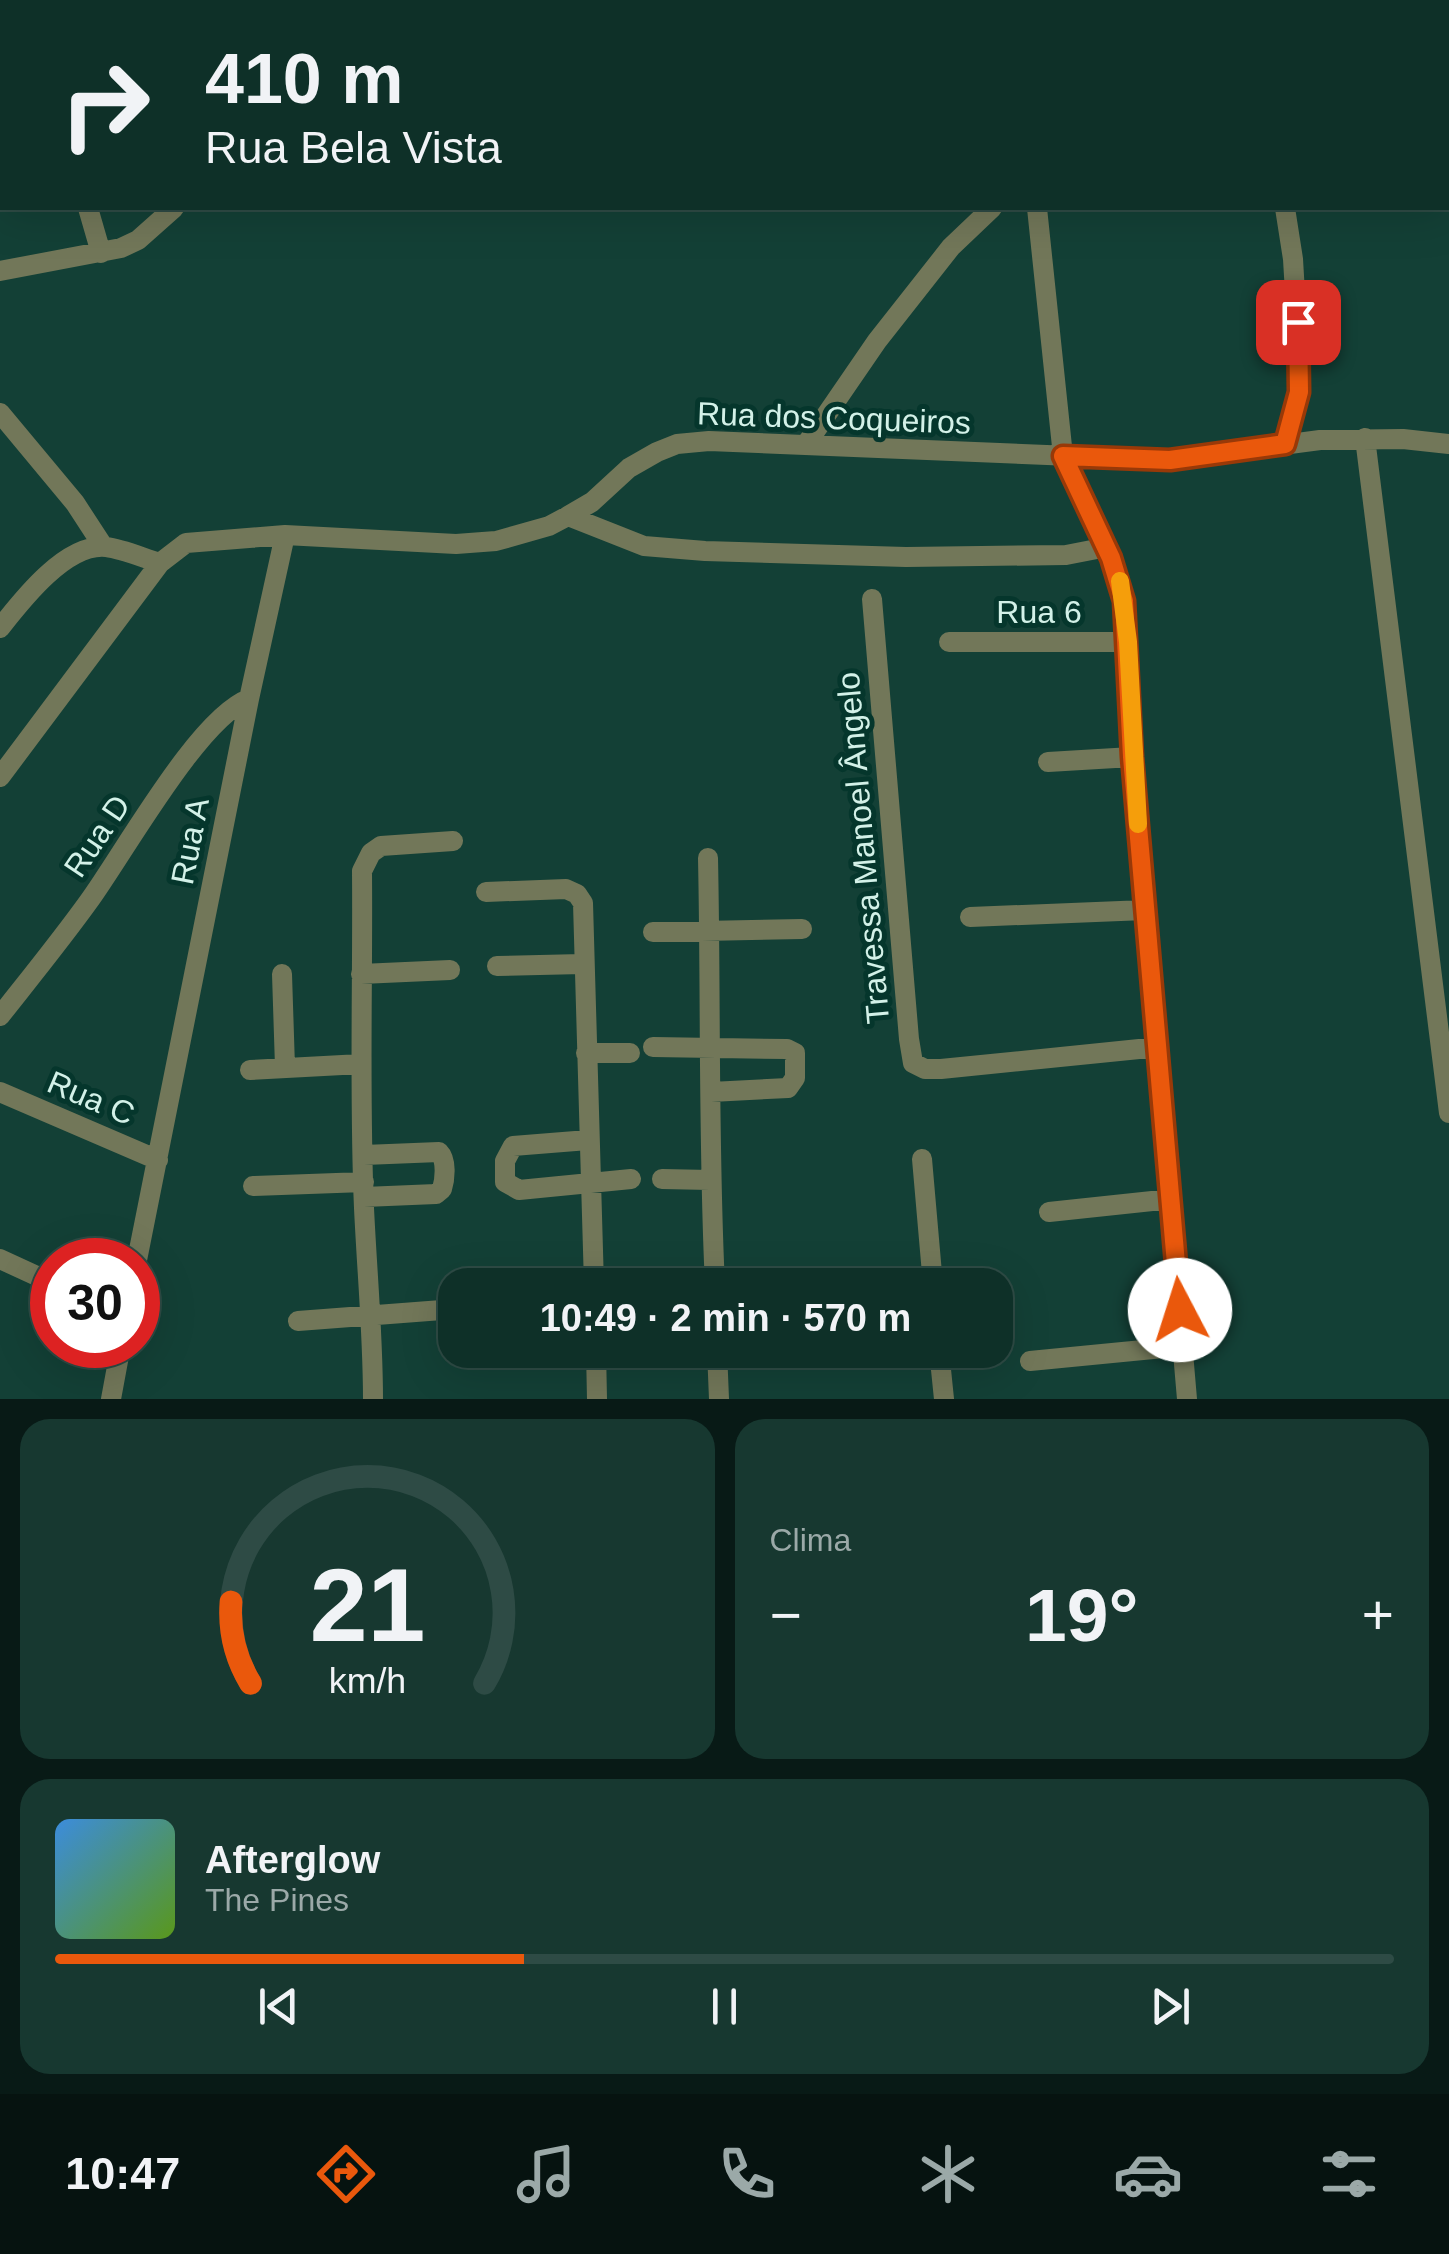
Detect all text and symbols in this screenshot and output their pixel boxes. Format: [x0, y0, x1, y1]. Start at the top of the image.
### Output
icon: right [40, 40, 170, 170]
text: 410 m [205, 40, 403, 118]
text: Rua Bela Vista [205, 122, 502, 173]
pin [1256, 280, 1341, 365]
icon: arrive [1271, 295, 1326, 350]
street label: Rua dos Coqueiros [696, 395, 972, 441]
street label: Rua 6 [996, 594, 1082, 630]
street label: Travessa Manoel Ângelo [830, 671, 896, 1025]
street label: Rua D [57, 788, 137, 884]
street label: Rua A [164, 794, 216, 887]
street label: Rua C [42, 1064, 140, 1132]
speed limit sign: 30 [30, 1238, 160, 1368]
position arrow [1128, 1258, 1232, 1362]
text: 10:49 · 2 min · 570 m [540, 1297, 911, 1339]
text: Clima [770, 1522, 851, 1558]
text: 21 [309, 1547, 425, 1663]
text: 19° [1025, 1573, 1138, 1657]
text: − [770, 1584, 802, 1646]
text: + [1362, 1584, 1394, 1646]
text: km/h [329, 1661, 406, 1701]
text: Afterglow [205, 1839, 380, 1881]
text: The Pines [205, 1882, 349, 1918]
icon: previous [251, 1979, 306, 2034]
icon: pause [697, 1979, 752, 2034]
icon: next [1143, 1979, 1198, 2034]
icon: directions [311, 2139, 381, 2209]
icon: music [511, 2139, 581, 2209]
icon: phone [712, 2139, 782, 2209]
icon: climate [913, 2139, 983, 2209]
icon: car [1113, 2139, 1183, 2209]
icon: filters [1314, 2139, 1384, 2209]
text: 10:47 [65, 2148, 180, 2199]

